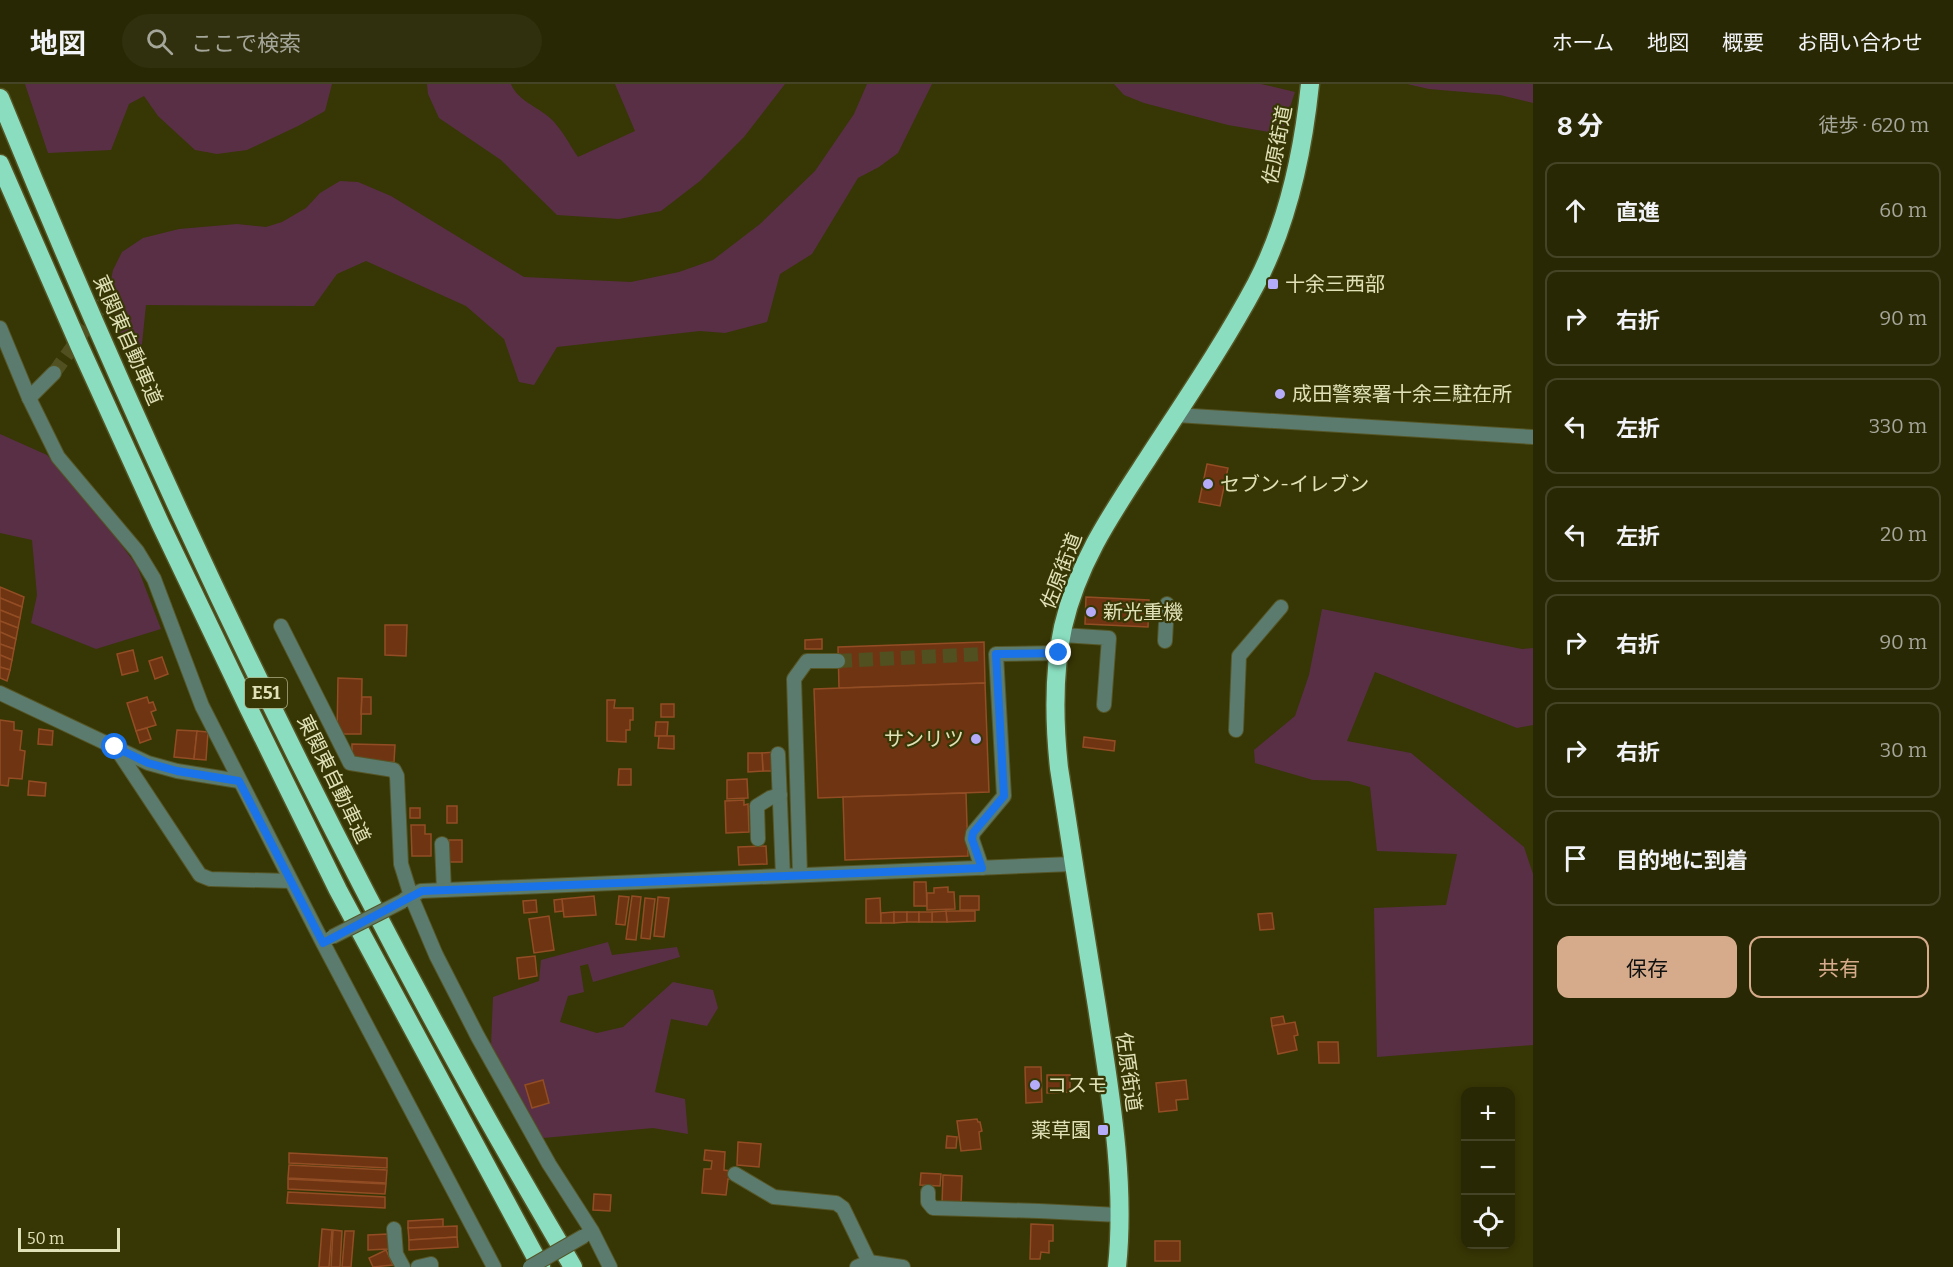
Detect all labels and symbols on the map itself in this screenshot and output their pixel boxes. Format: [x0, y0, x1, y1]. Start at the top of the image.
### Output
street label: 佐原街道 [1258, 103, 1296, 187]
street label: 東関東自動車道 [89, 271, 167, 409]
place label: 十余三西部 [1285, 272, 1385, 296]
marker: 十余三西部 [1266, 277, 1280, 291]
place label: 成田警察署十余三駐在所 [1292, 382, 1512, 406]
marker: 成田警察署十余三駐在所 [1273, 387, 1287, 401]
place label: セブン-イレブン [1220, 472, 1369, 496]
marker: セブン-イレブン [1201, 477, 1215, 491]
street label: 佐原街道 [1035, 529, 1087, 613]
place label: 新光重機 [1103, 600, 1183, 624]
marker: 新光重機 [1084, 605, 1098, 619]
route end [1045, 639, 1071, 665]
road number: E51 [245, 678, 287, 708]
street label: 東関東自動車道 [293, 711, 375, 847]
place label: サンリツ [884, 727, 964, 751]
marker: サンリツ [969, 732, 983, 746]
route start [101, 733, 127, 759]
street label: 佐原街道 [1112, 1031, 1146, 1113]
place label: コスモ [1047, 1073, 1107, 1097]
marker: コスモ [1028, 1078, 1042, 1092]
place label: 薬草園 [1031, 1118, 1091, 1142]
marker: 薬草園 [1096, 1123, 1110, 1137]
scale bar [18, 1225, 120, 1252]

